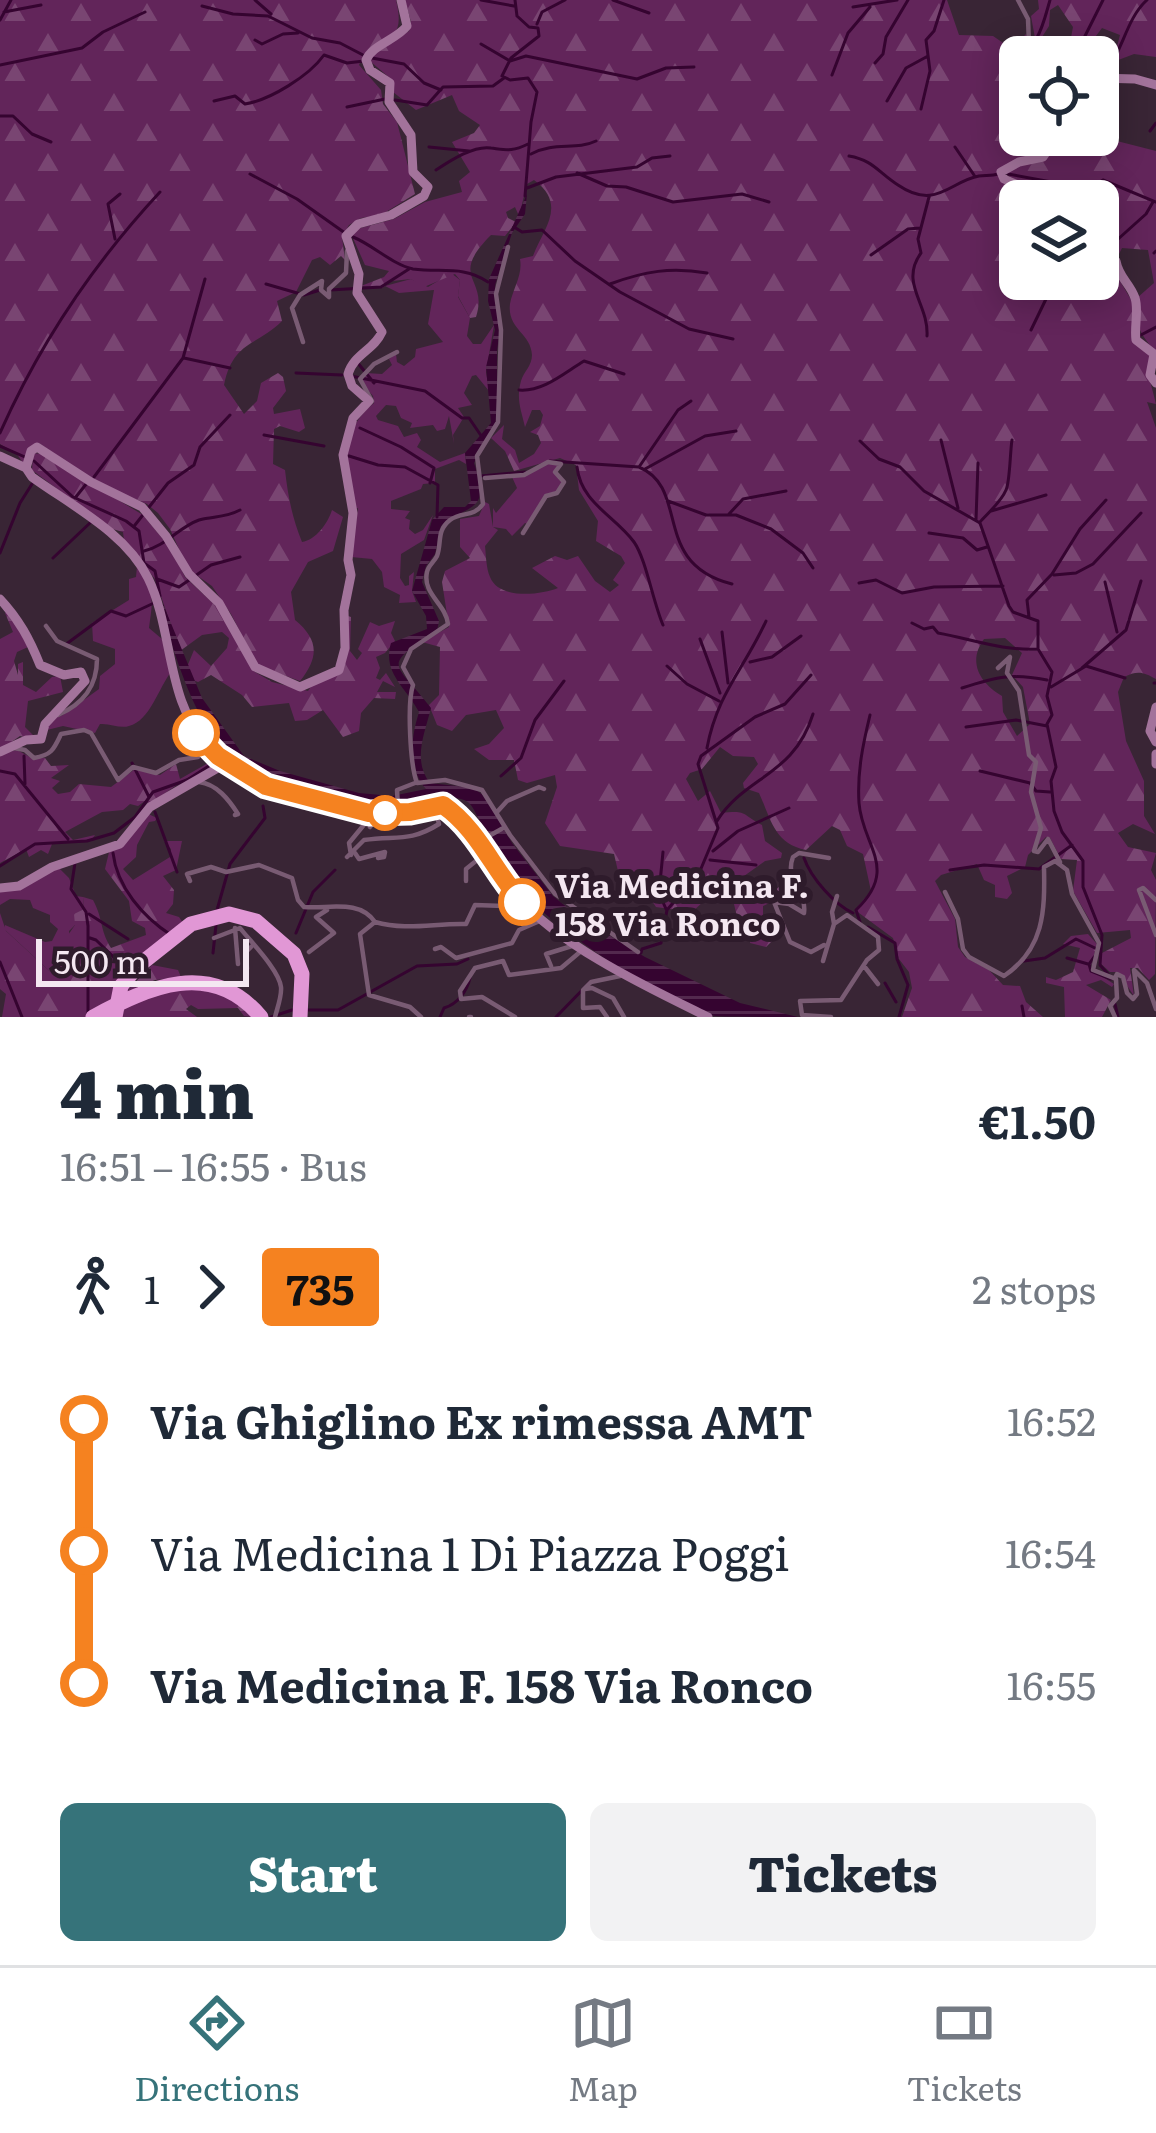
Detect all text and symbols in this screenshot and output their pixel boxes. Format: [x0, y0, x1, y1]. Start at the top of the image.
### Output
map controls [999, 36, 1119, 300]
button: locate [999, 36, 1119, 156]
button: layers [999, 180, 1119, 300]
unlabelled marker [174, 711, 218, 755]
unlabelled marker [369, 797, 401, 829]
place label: Via Medicina F. 158 Via Ronco [555, 859, 809, 946]
marker: Via Medicina F. 158 Via Ronco [500, 880, 544, 924]
scale bar [36, 933, 249, 986]
text: 500 m [54, 935, 148, 984]
text: 4 min [60, 1041, 254, 1139]
text: €1.50 [979, 1086, 1096, 1153]
text: 16:51 – 16:55 · Bus [60, 1135, 367, 1193]
icon: walk [60, 1254, 126, 1320]
icon: forward [178, 1254, 244, 1320]
text: 735 [286, 1256, 355, 1318]
text: 1 [144, 1258, 160, 1316]
text: 2 stops [972, 1258, 1096, 1316]
text: Via Ghiglino Ex rimessa AMT [150, 1386, 813, 1453]
text: 16:52 [1007, 1390, 1096, 1448]
text: Via Medicina 1 Di Piazza Poggi [150, 1518, 789, 1585]
text: 16:54 [1005, 1522, 1096, 1580]
text: Via Medicina F. 158 Via Ronco [150, 1650, 813, 1717]
text: 16:55 [1007, 1654, 1096, 1712]
button: Start [60, 1803, 566, 1941]
button: Tickets [590, 1803, 1096, 1941]
tab: Directions [134, 1990, 299, 2111]
tab: Map [568, 1990, 638, 2111]
tab: Tickets [907, 1990, 1022, 2111]

